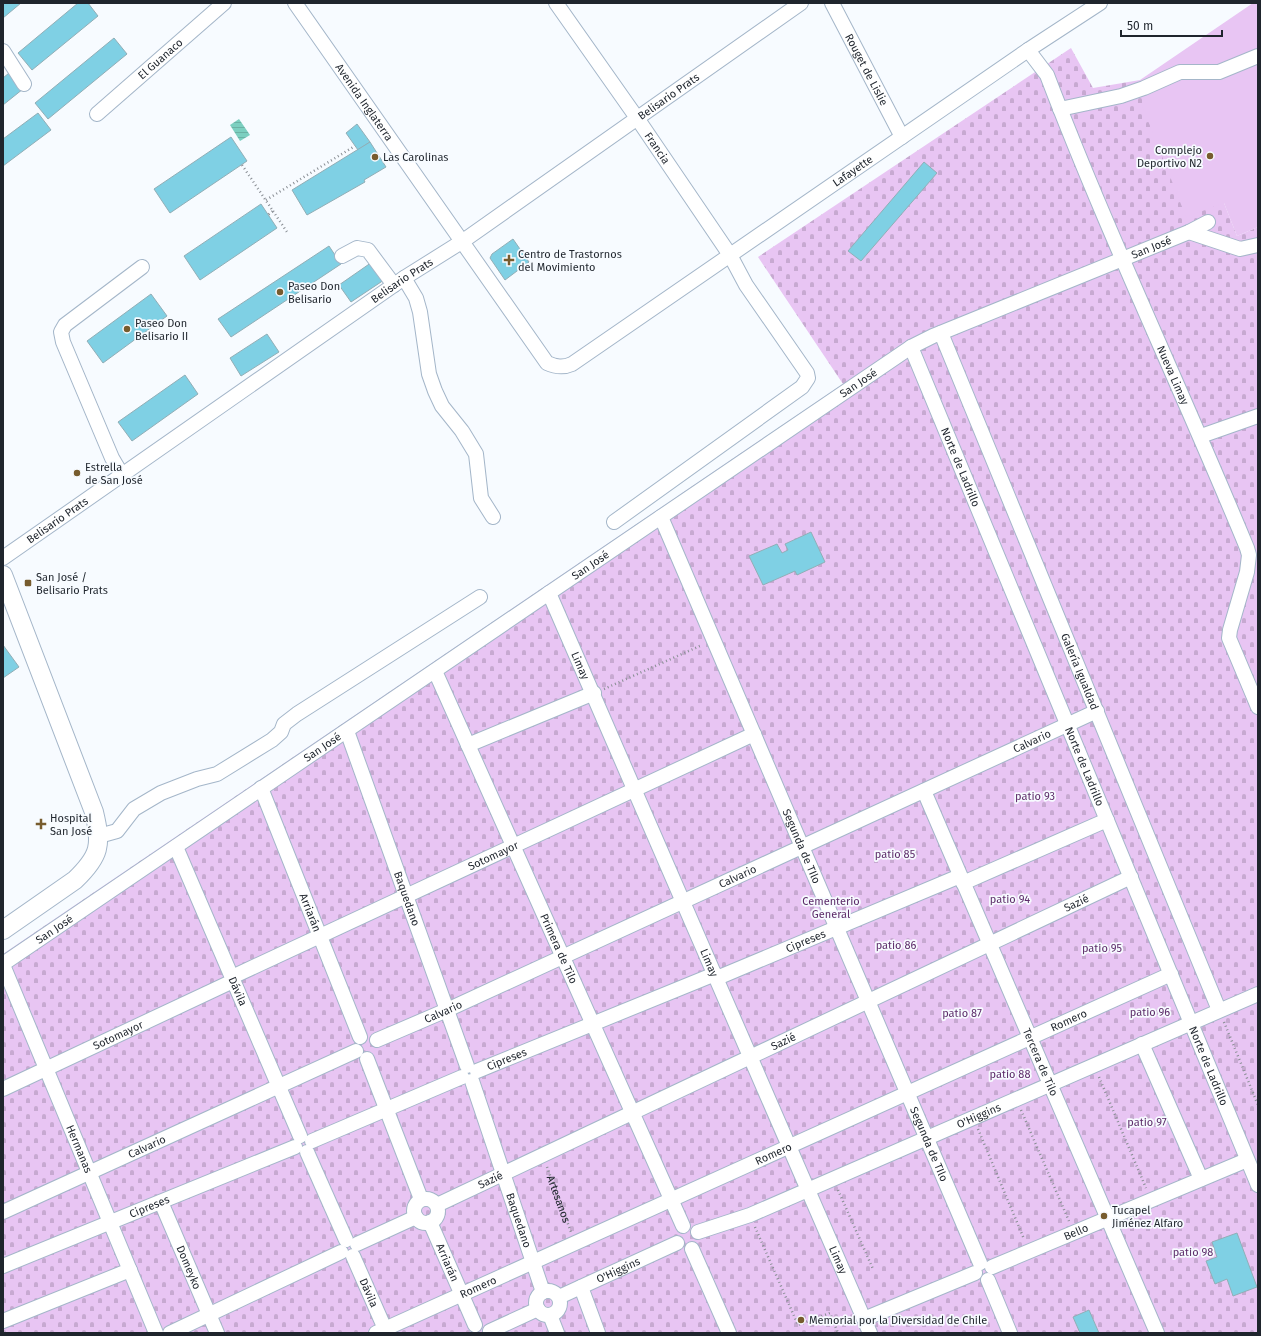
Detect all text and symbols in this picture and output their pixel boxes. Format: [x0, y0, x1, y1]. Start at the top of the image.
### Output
scale bar [1121, 12, 1222, 38]
text: 50 m [1127, 19, 1153, 33]
street label: Rouget de Lislie [842, 32, 890, 108]
street label: El Guanaco [136, 36, 186, 82]
street label: Avenida Inglaterra [332, 61, 395, 144]
street label: Belisario Prats [636, 71, 702, 123]
street label: Francia [642, 130, 672, 167]
place label: Complejo Deportivo N2 [1137, 144, 1202, 170]
place label: Las Carolinas [383, 151, 448, 164]
marker: Complejo Deportivo N2 [1205, 151, 1215, 161]
marker: Las Carolinas [370, 152, 380, 162]
street label: Lafayette [830, 153, 875, 190]
street label: San José [1129, 234, 1174, 262]
place label: Centro de Trastornos del Movimiento [518, 248, 622, 274]
marker: Centro de Trastornos del Movimiento [503, 254, 515, 266]
street label: Belisario Prats [369, 255, 436, 306]
place label: Paseo Don Belisario [288, 280, 340, 306]
marker: Paseo Don Belisario [275, 287, 285, 297]
place label: Paseo Don Belisario II [135, 317, 188, 343]
marker: Paseo Don Belisario II [122, 324, 132, 334]
street label: Nueva Limay [1154, 344, 1191, 408]
street label: San José [837, 366, 880, 401]
street label: Norte de Ladrillo [938, 426, 982, 509]
place label: Estrella de San José [85, 461, 143, 487]
marker: Estrella de San José [72, 468, 82, 478]
street label: Belisario Prats [24, 495, 91, 547]
street label: San José [569, 548, 612, 583]
place label: San José / Belisario Prats [36, 571, 108, 597]
marker: San José / Belisario Prats [23, 578, 33, 588]
street label: Galería Igualdad [1058, 631, 1101, 712]
street label: Limay [568, 650, 592, 682]
street label: Norte de Ladrillo [1062, 725, 1106, 808]
street label: Calvario [1011, 727, 1053, 756]
street label: San José [301, 730, 344, 765]
park label: patio 93 [1015, 790, 1055, 803]
street label: Segunda de TIlo [780, 807, 823, 886]
place label: Hospital San José [50, 812, 92, 838]
marker: Hospital San José [35, 818, 47, 830]
street label: Sotomayor [466, 838, 521, 873]
park label: patio 85 [875, 848, 916, 861]
street label: Calvario [717, 863, 759, 891]
street label: Baquedano [391, 870, 422, 928]
street label: Arriarán [297, 892, 324, 934]
street label: Sazié [1062, 892, 1091, 915]
park label: patio 94 [990, 893, 1030, 906]
park label: Cementerio General [802, 895, 860, 921]
street label: San José [33, 912, 76, 947]
street label: Primera de Tilo [537, 912, 580, 986]
street label: Cipreses [784, 927, 828, 955]
park label: patio 86 [876, 939, 917, 952]
park label: patio 95 [1082, 942, 1123, 955]
street label: Limay [697, 947, 721, 979]
street label: Dávila [225, 975, 249, 1008]
street label: Calvario [422, 998, 464, 1026]
park label: patio 96 [1130, 1006, 1170, 1019]
park label: patio 87 [942, 1007, 982, 1020]
street label: Romero [1049, 1007, 1089, 1035]
street label: Sotomayor [91, 1018, 146, 1053]
street label: Norte de Ladrillo [1186, 1024, 1230, 1108]
street label: Tercera de Tilo [1020, 1026, 1060, 1098]
street label: Sazié [769, 1030, 798, 1053]
street label: Cipreses [485, 1045, 529, 1073]
park label: patio 88 [990, 1068, 1030, 1081]
street label: O'Higgins [955, 1101, 1003, 1131]
street label: Segunda de TIlo [907, 1105, 950, 1184]
park label: patio 97 [1127, 1116, 1167, 1129]
street label: Hermanas [63, 1123, 95, 1175]
street label: Calvario [126, 1133, 168, 1161]
street label: Romero [753, 1140, 794, 1168]
street label: Sazié [476, 1169, 505, 1192]
street label: Artesanos [544, 1174, 573, 1225]
street label: Baquedano [503, 1191, 534, 1250]
street label: Cipreses [128, 1193, 171, 1221]
place label: Tucapel Jiménez Alfaro [1112, 1204, 1183, 1230]
marker: Tucapel Jiménez Alfaro [1099, 1211, 1109, 1221]
street label: Bello [1062, 1221, 1090, 1243]
street label: Arriarán [433, 1241, 461, 1284]
street label: Domeyko [173, 1244, 204, 1291]
street label: Limay [826, 1244, 850, 1277]
park label: patio 98 [1173, 1246, 1213, 1259]
street label: O'Higgins [594, 1255, 642, 1286]
street label: Romero [458, 1273, 499, 1301]
street label: Dávila [357, 1276, 381, 1309]
place label: Memorial por la Diversidad de Chile [809, 1314, 987, 1327]
marker: Memorial por la Diversidad de Chile [796, 1315, 806, 1325]

